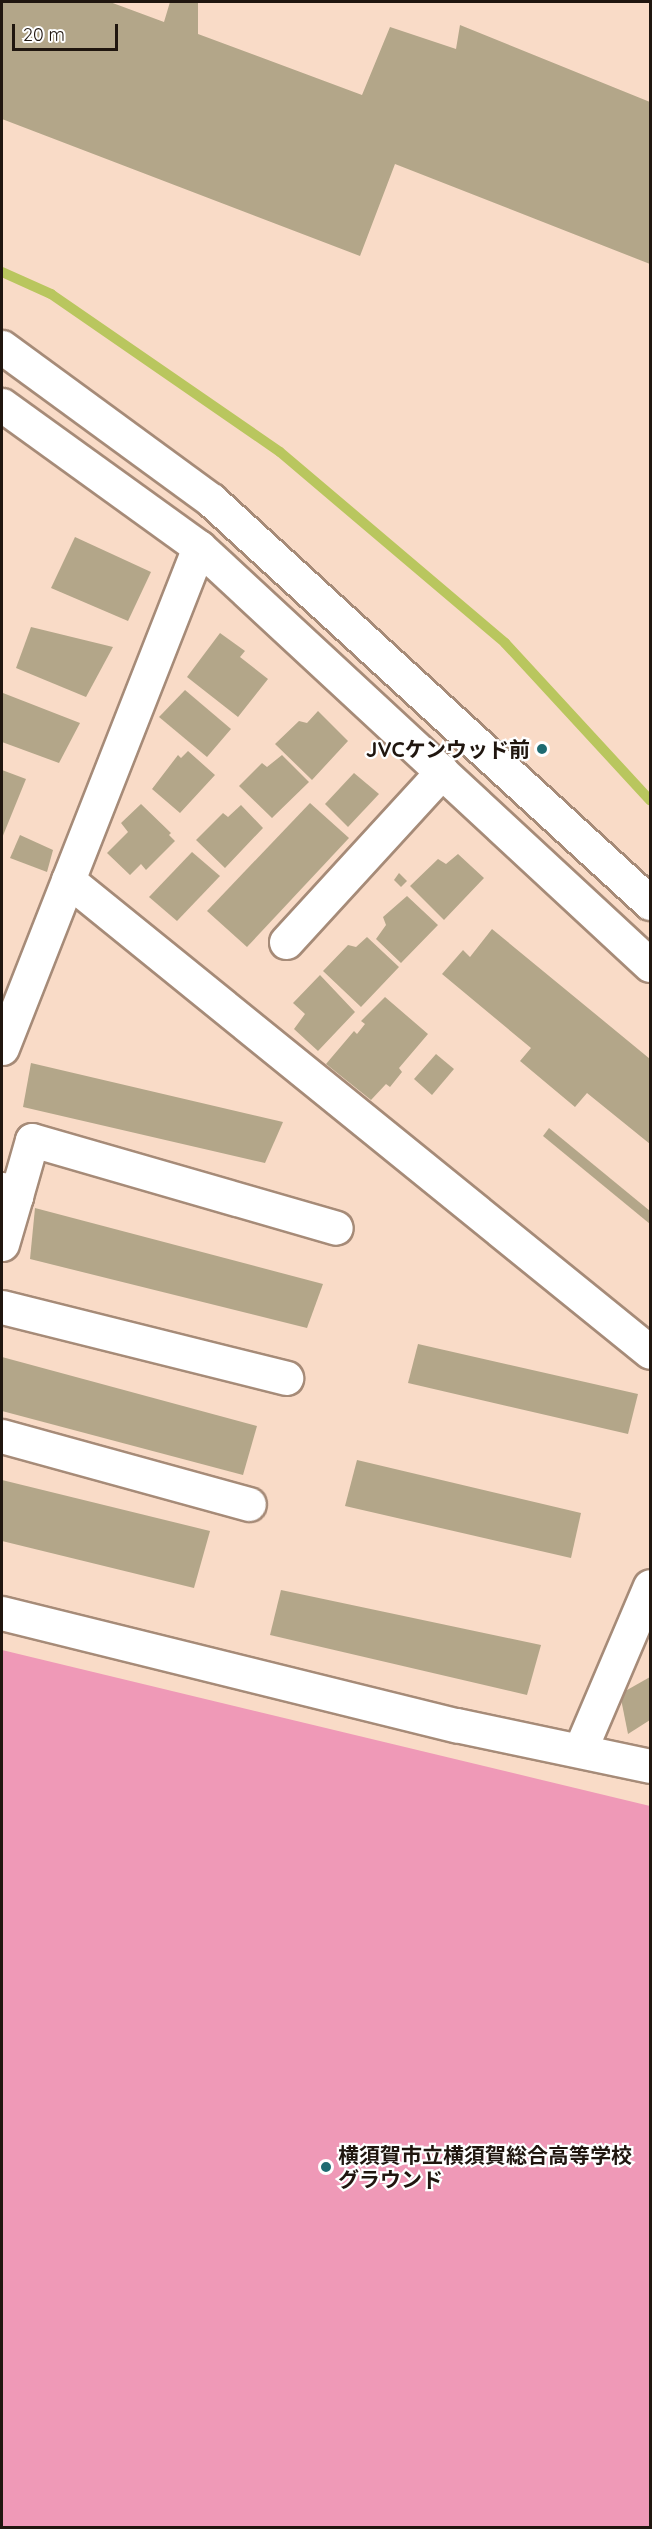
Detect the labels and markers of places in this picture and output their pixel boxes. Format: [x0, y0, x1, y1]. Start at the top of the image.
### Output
place label: JVCケンウッド前 [365, 736, 530, 762]
marker: JVCケンウッド前 [535, 742, 549, 756]
place label: 横須賀市立横須賀総合高等学校 グラウンド [338, 2142, 632, 2192]
marker: 横須賀市立横須賀総合高等学校 グラウンド [319, 2160, 333, 2174]

